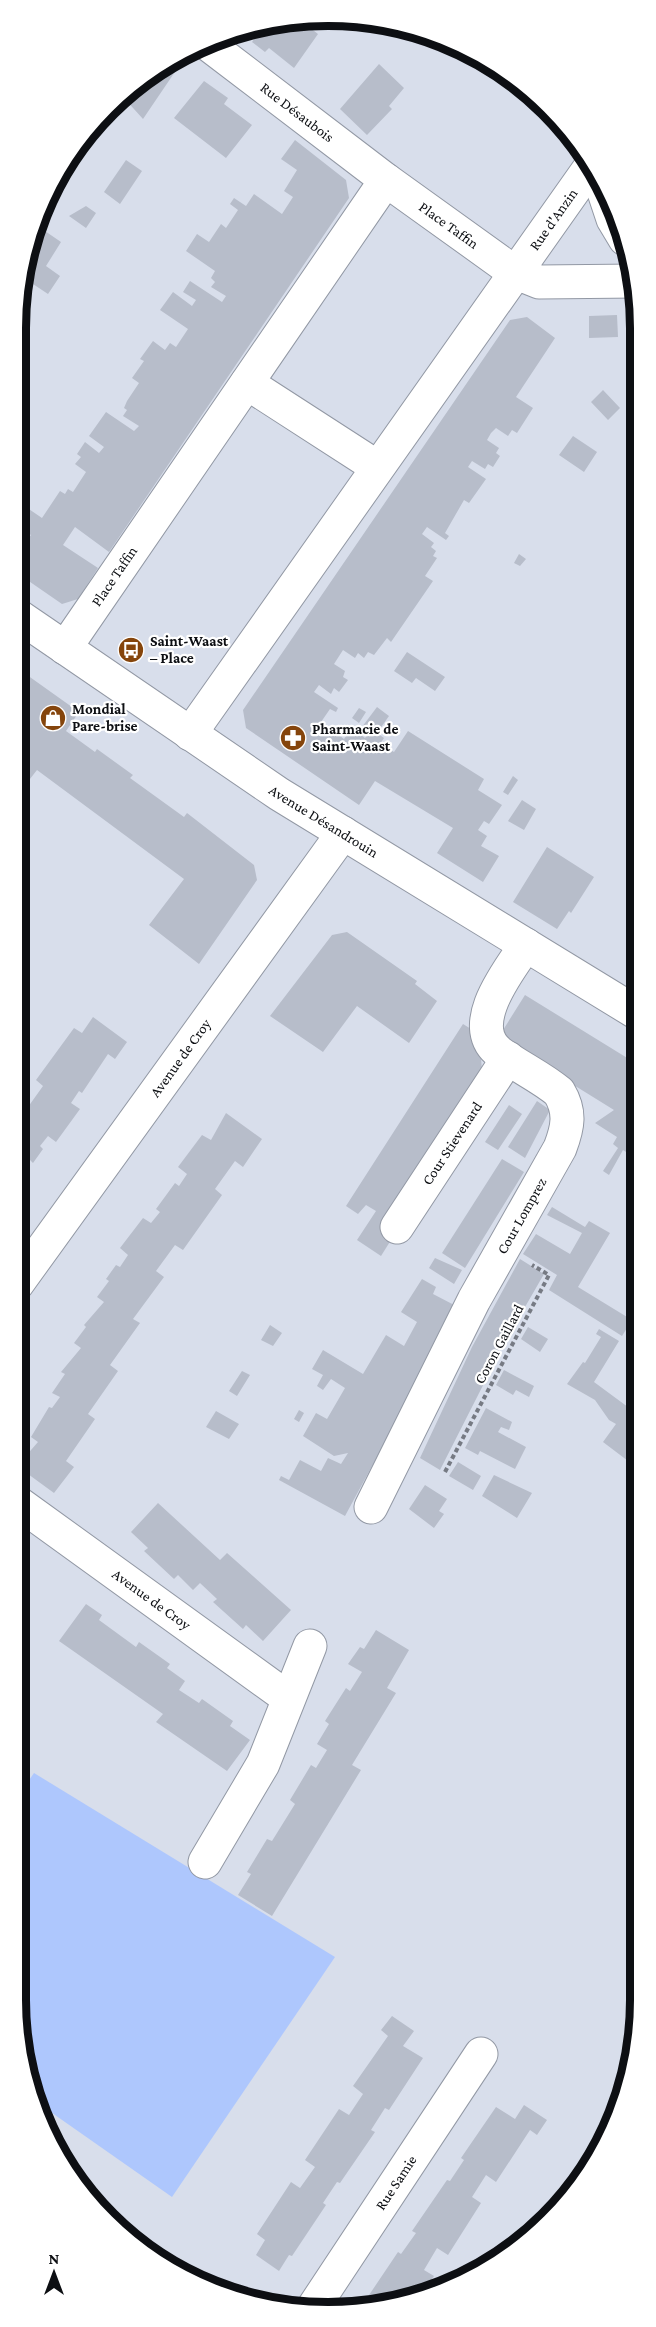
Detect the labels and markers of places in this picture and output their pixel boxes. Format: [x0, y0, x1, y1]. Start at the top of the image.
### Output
place label: Saint-Waast – Place [150, 633, 229, 666]
bus stop icon: Saint-Waast – Place [116, 635, 146, 665]
place label: Mondial Pare-brise [72, 701, 138, 734]
shop icon: Mondial Pare-brise [38, 703, 68, 733]
place label: Pharmacie de Saint-Waast [312, 721, 398, 754]
pharmacy icon: Pharmacie de Saint-Waast [278, 723, 308, 753]

